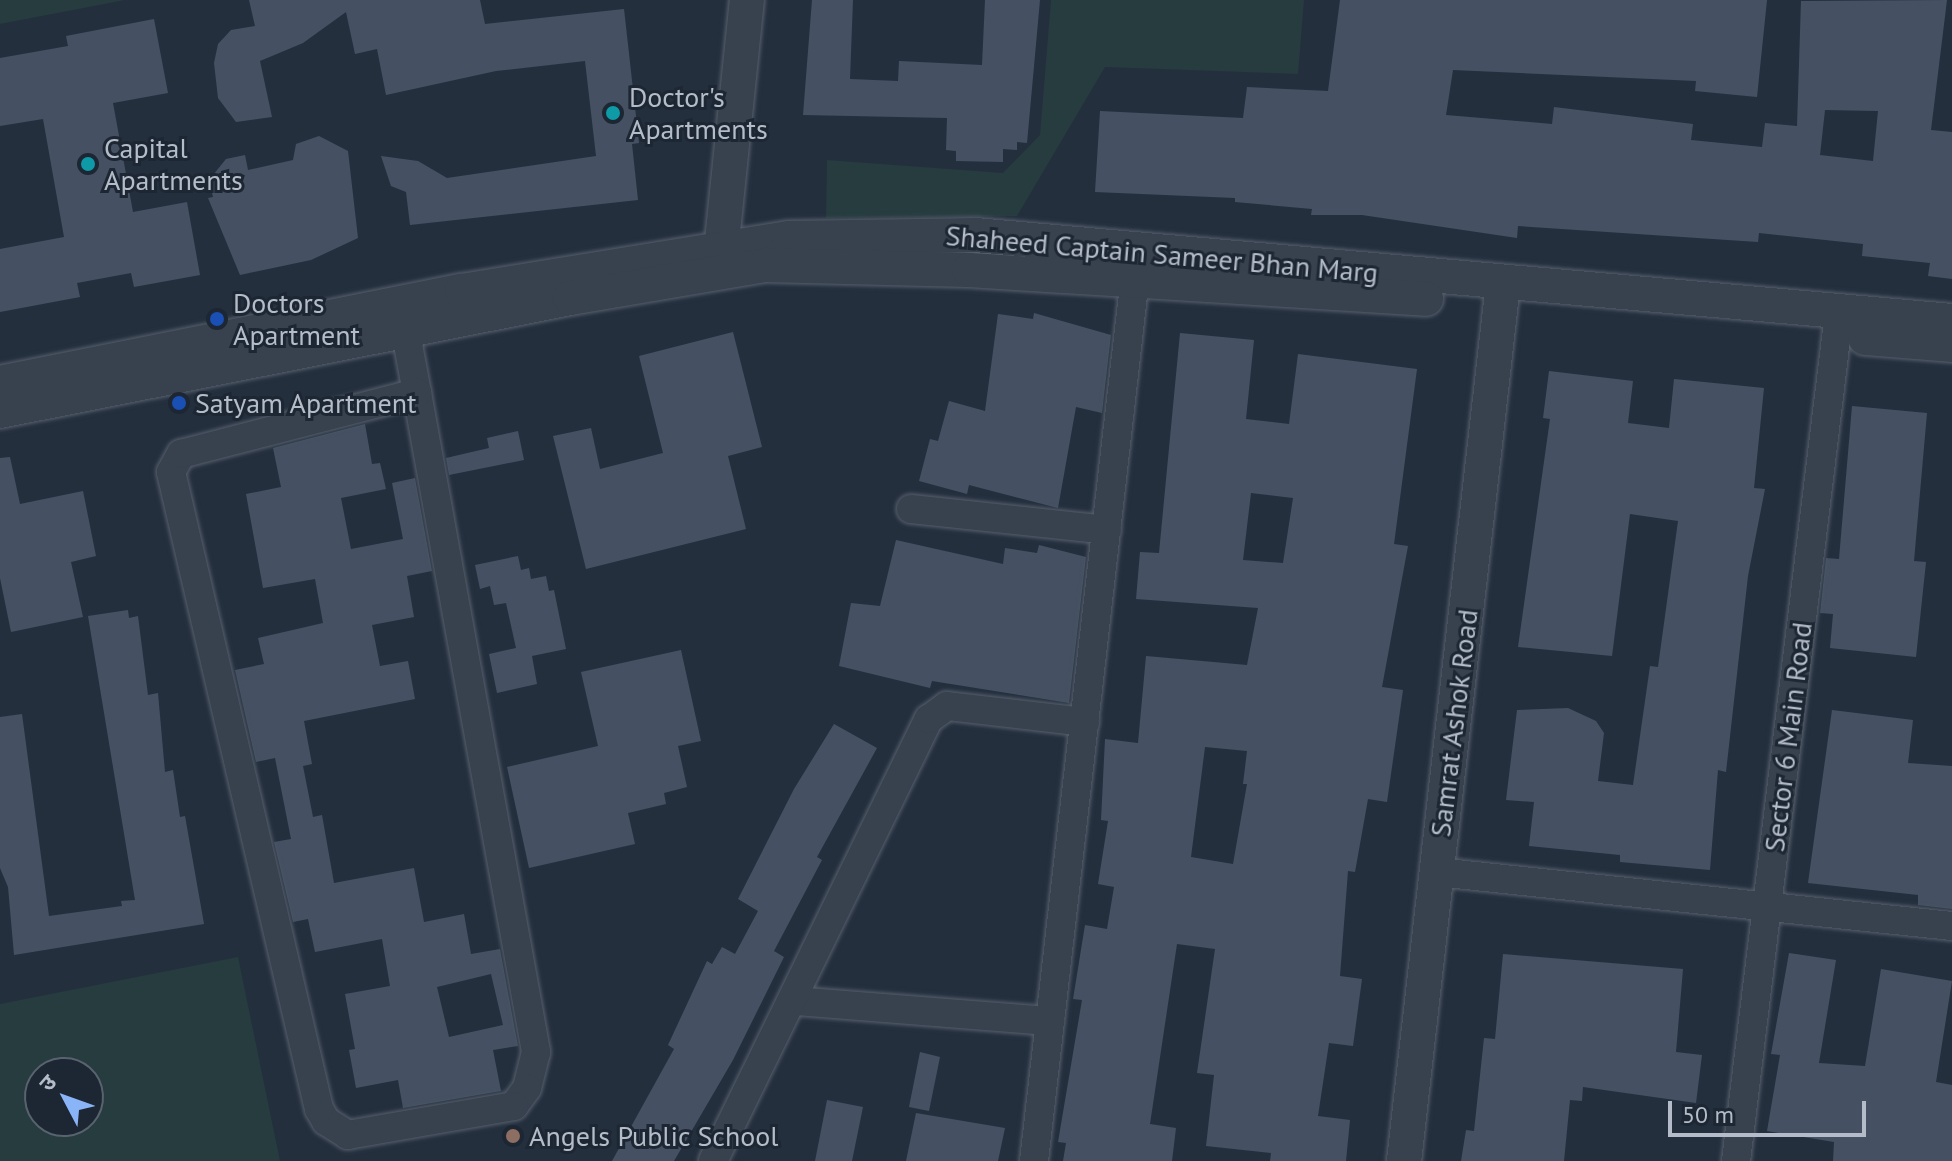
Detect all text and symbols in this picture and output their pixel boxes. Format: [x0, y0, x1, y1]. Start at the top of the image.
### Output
place label: Doctor's Apartments [629, 80, 768, 146]
marker: Doctor's Apartments [604, 104, 622, 122]
place label: Capital Apartments [104, 131, 243, 197]
marker: Capital Apartments [79, 155, 97, 173]
street label: Shaheed Captain Sameer Bhan Marg [944, 218, 1380, 290]
place label: Doctors Apartment [233, 286, 360, 352]
marker: Doctors Apartment [208, 310, 226, 328]
place label: Satyam Apartment [195, 386, 417, 420]
marker: Satyam Apartment [170, 394, 188, 412]
street label: Samrat Ashok Road [1423, 607, 1485, 839]
street label: Sector 6 Main Road [1757, 620, 1819, 854]
north arrow [24, 1057, 104, 1137]
text: उ [33, 1069, 62, 1097]
scale bar [1672, 1085, 1870, 1135]
text: 50 m [1682, 1099, 1734, 1130]
place label: Angels Public School [529, 1119, 779, 1153]
marker: Angels Public School [504, 1127, 522, 1145]

